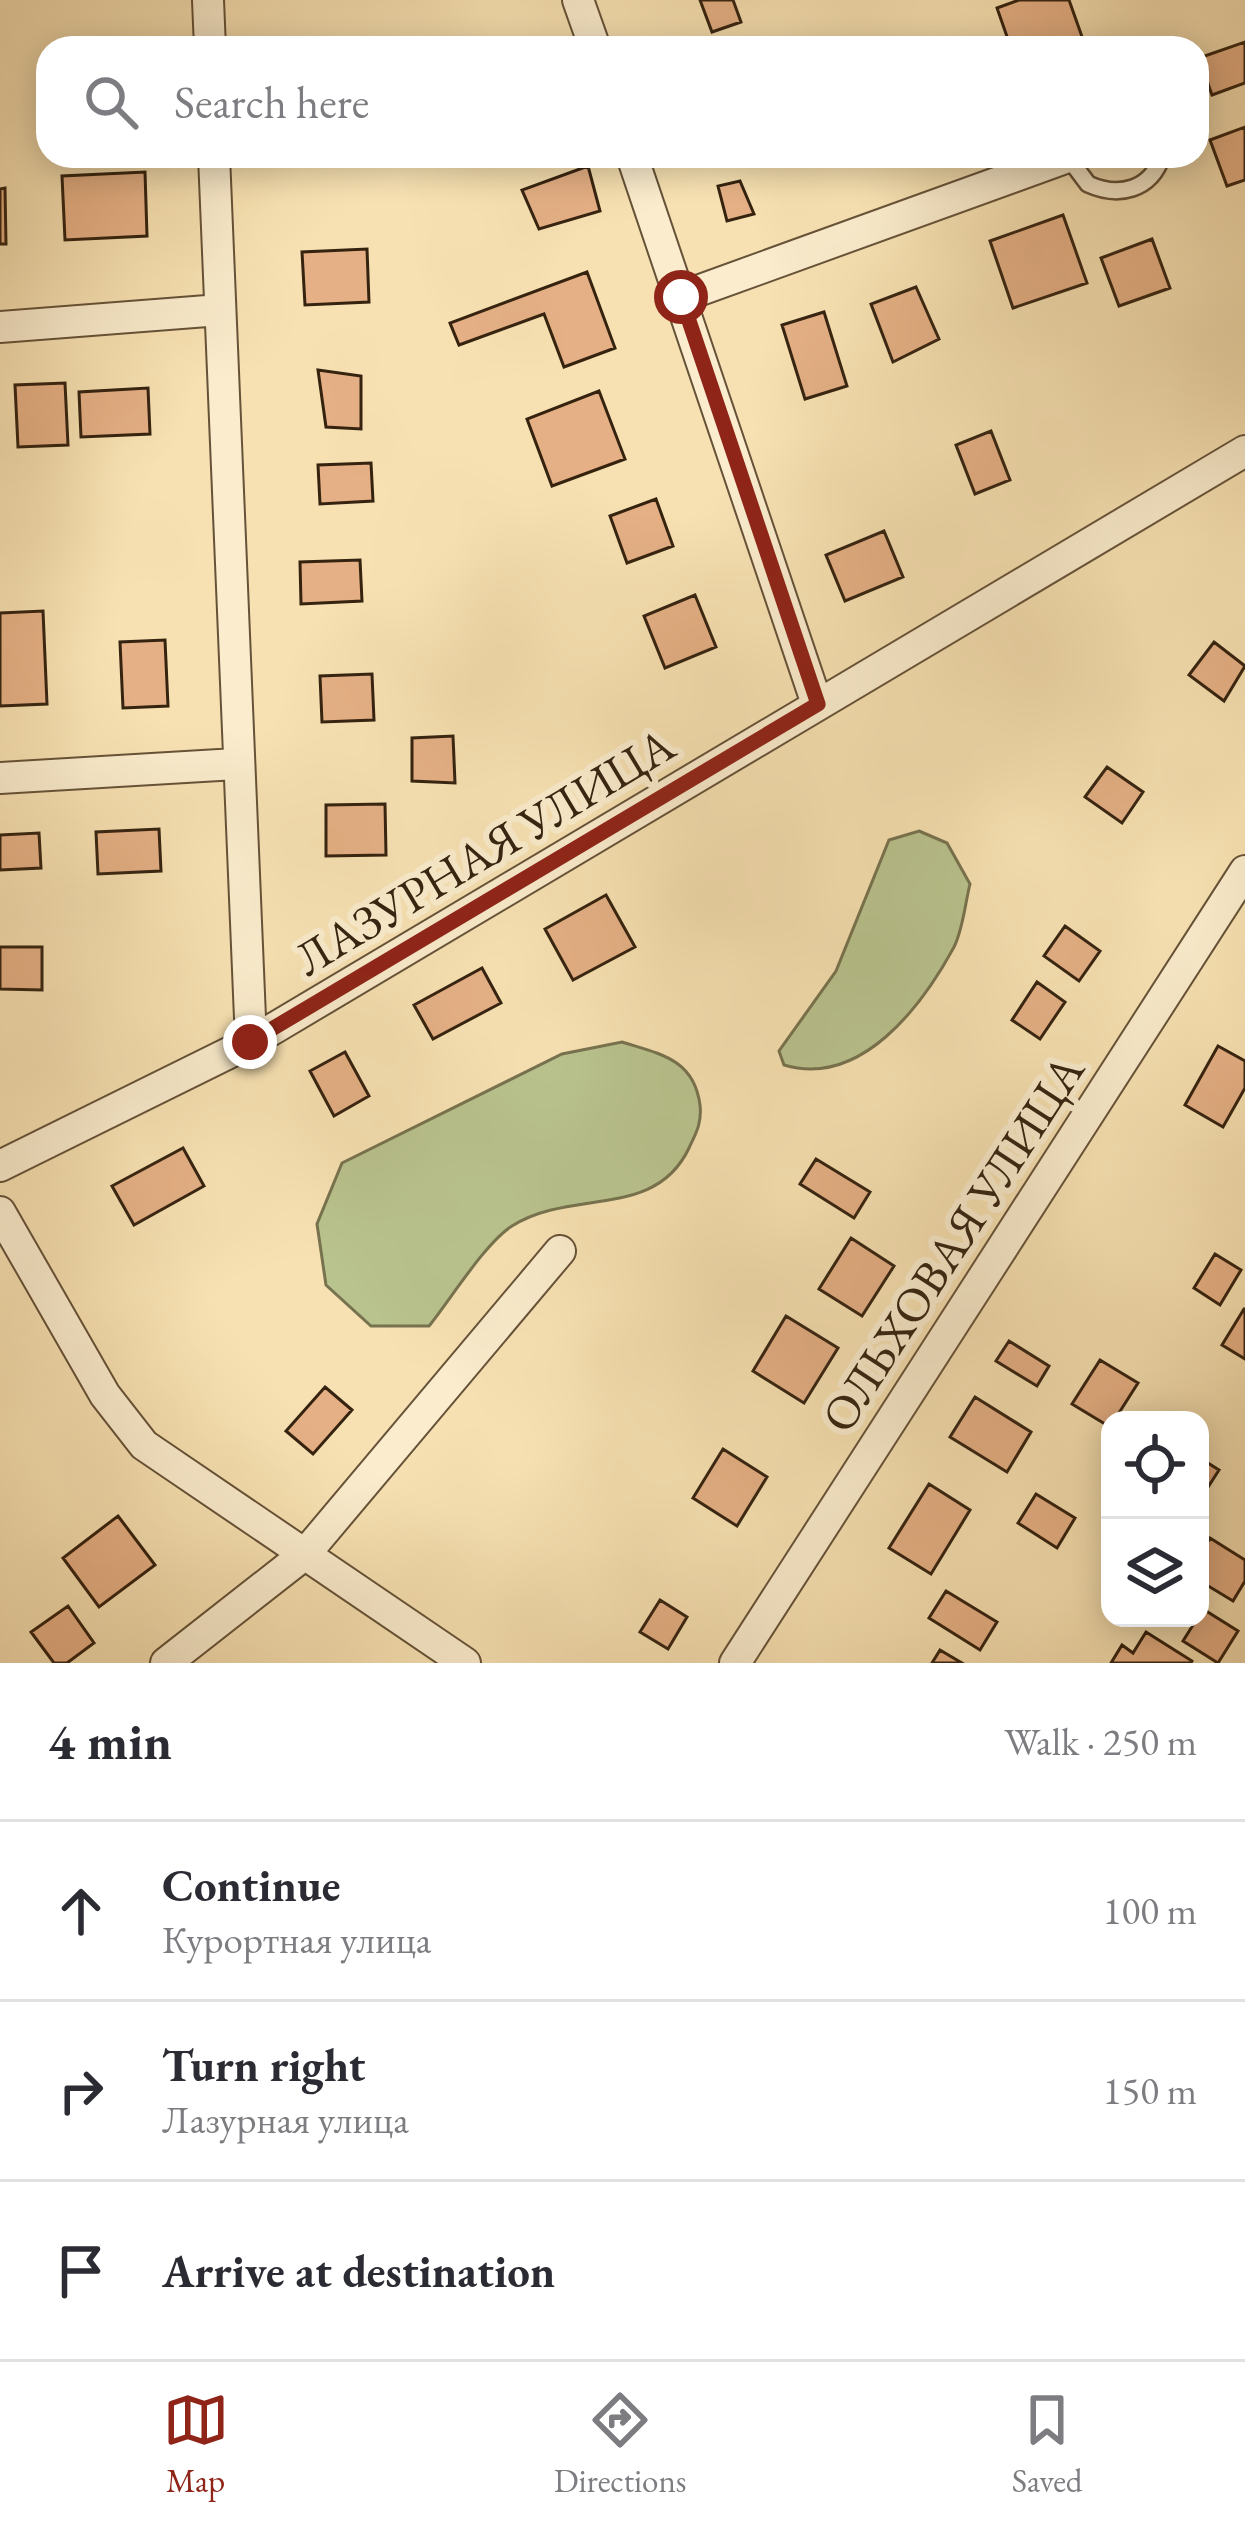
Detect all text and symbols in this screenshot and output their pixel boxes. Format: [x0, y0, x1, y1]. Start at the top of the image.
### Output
search box [36, 36, 1209, 168]
icon: search [78, 69, 144, 135]
text: Search here [174, 73, 369, 131]
route start [654, 270, 708, 324]
street label: ЛАЗУРНАЯ УЛИЦА [283, 713, 686, 989]
route end [223, 1015, 277, 1069]
street label: ОЛЬХОВАЯ УЛИЦА [807, 1042, 1098, 1444]
map controls [1101, 1411, 1209, 1627]
button: locate [1101, 1411, 1209, 1519]
button: layers [1101, 1519, 1209, 1627]
text: 4 min [48, 1708, 172, 1774]
text: Walk · 250 m [1004, 1716, 1197, 1767]
text: Continue [162, 1856, 340, 1914]
icon: ahead [48, 1878, 114, 1944]
text: 100 m [1103, 1885, 1197, 1936]
text: Курортная улица [162, 1914, 431, 1965]
text: Turn right [162, 2036, 365, 2094]
icon: right [48, 2058, 114, 2124]
text: 150 m [1103, 2065, 1197, 2116]
text: Лазурная улица [162, 2094, 409, 2145]
icon: arrive [48, 2238, 114, 2304]
text: Arrive at destination [162, 2242, 555, 2300]
tab: Map [163, 2387, 229, 2502]
tab: Directions [554, 2387, 687, 2502]
tab: Saved [1012, 2387, 1082, 2502]

